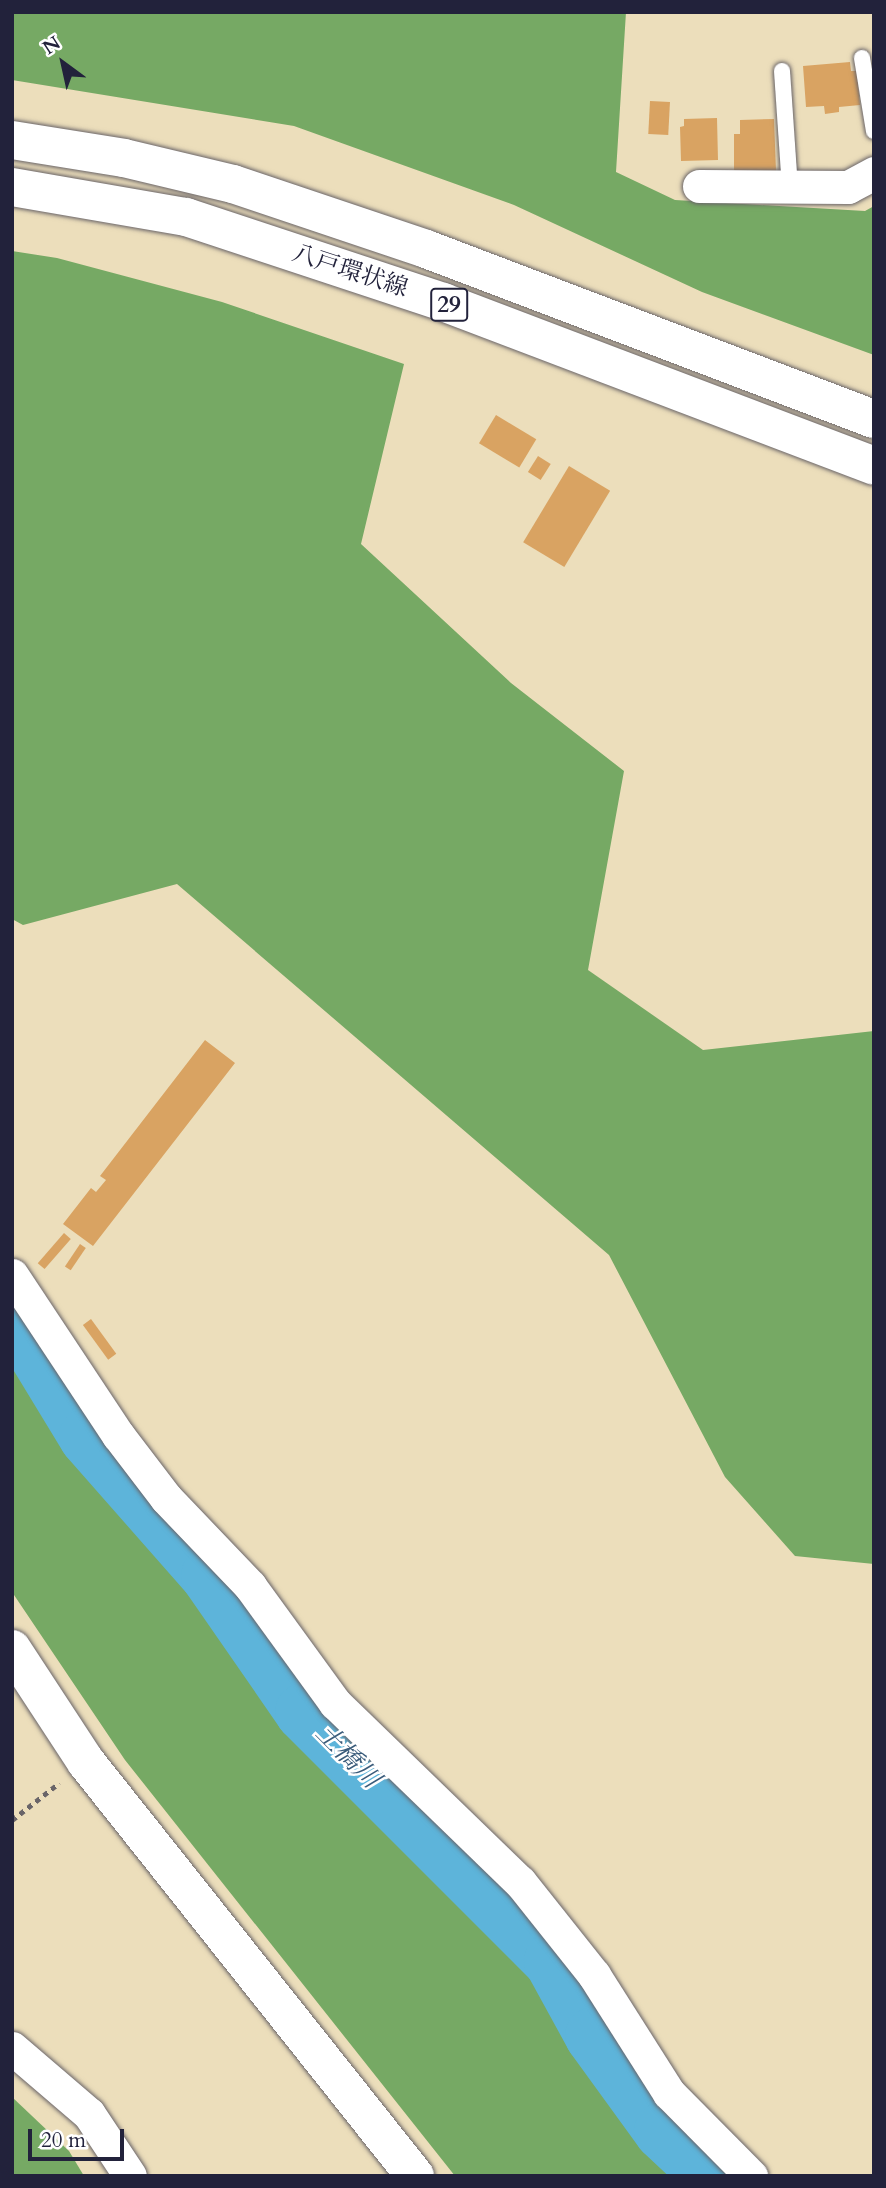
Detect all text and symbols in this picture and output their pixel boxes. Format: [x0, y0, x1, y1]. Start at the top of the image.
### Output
north arrow [28, 28, 98, 98]
text: N [38, 30, 66, 61]
street label: 八戸環状線 [288, 239, 412, 303]
road number: 29 [430, 286, 468, 324]
water label: 土橋川 [309, 1717, 387, 1795]
scale bar [32, 2114, 128, 2158]
text: 20 m [41, 2126, 86, 2155]

